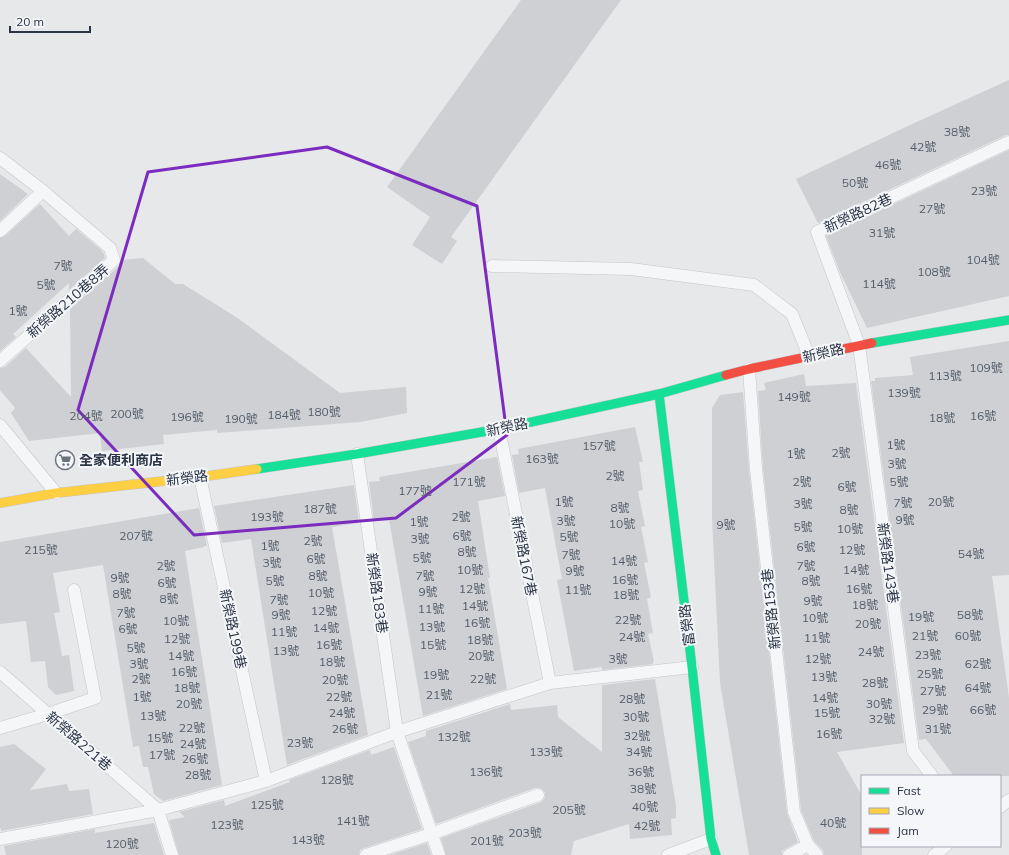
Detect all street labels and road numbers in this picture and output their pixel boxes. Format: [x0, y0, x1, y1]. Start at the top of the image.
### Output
street label: 新榮路82巷 [821, 189, 895, 237]
street label: 新榮路210巷8弄 [23, 260, 113, 342]
street label: 新榮路 [801, 340, 845, 366]
street label: 新榮路 [485, 414, 529, 440]
street label: 新榮路 [165, 467, 209, 489]
street label: 新榮路167巷 [507, 514, 541, 598]
street label: 新榮路143巷 [873, 522, 903, 604]
street label: 新榮路183巷 [362, 552, 392, 634]
street label: 新榮路153巷 [758, 568, 784, 650]
street label: 新榮路199巷 [216, 587, 250, 671]
street label: 富榮路 [676, 603, 698, 647]
street label: 新榮路221巷 [42, 708, 116, 774]

